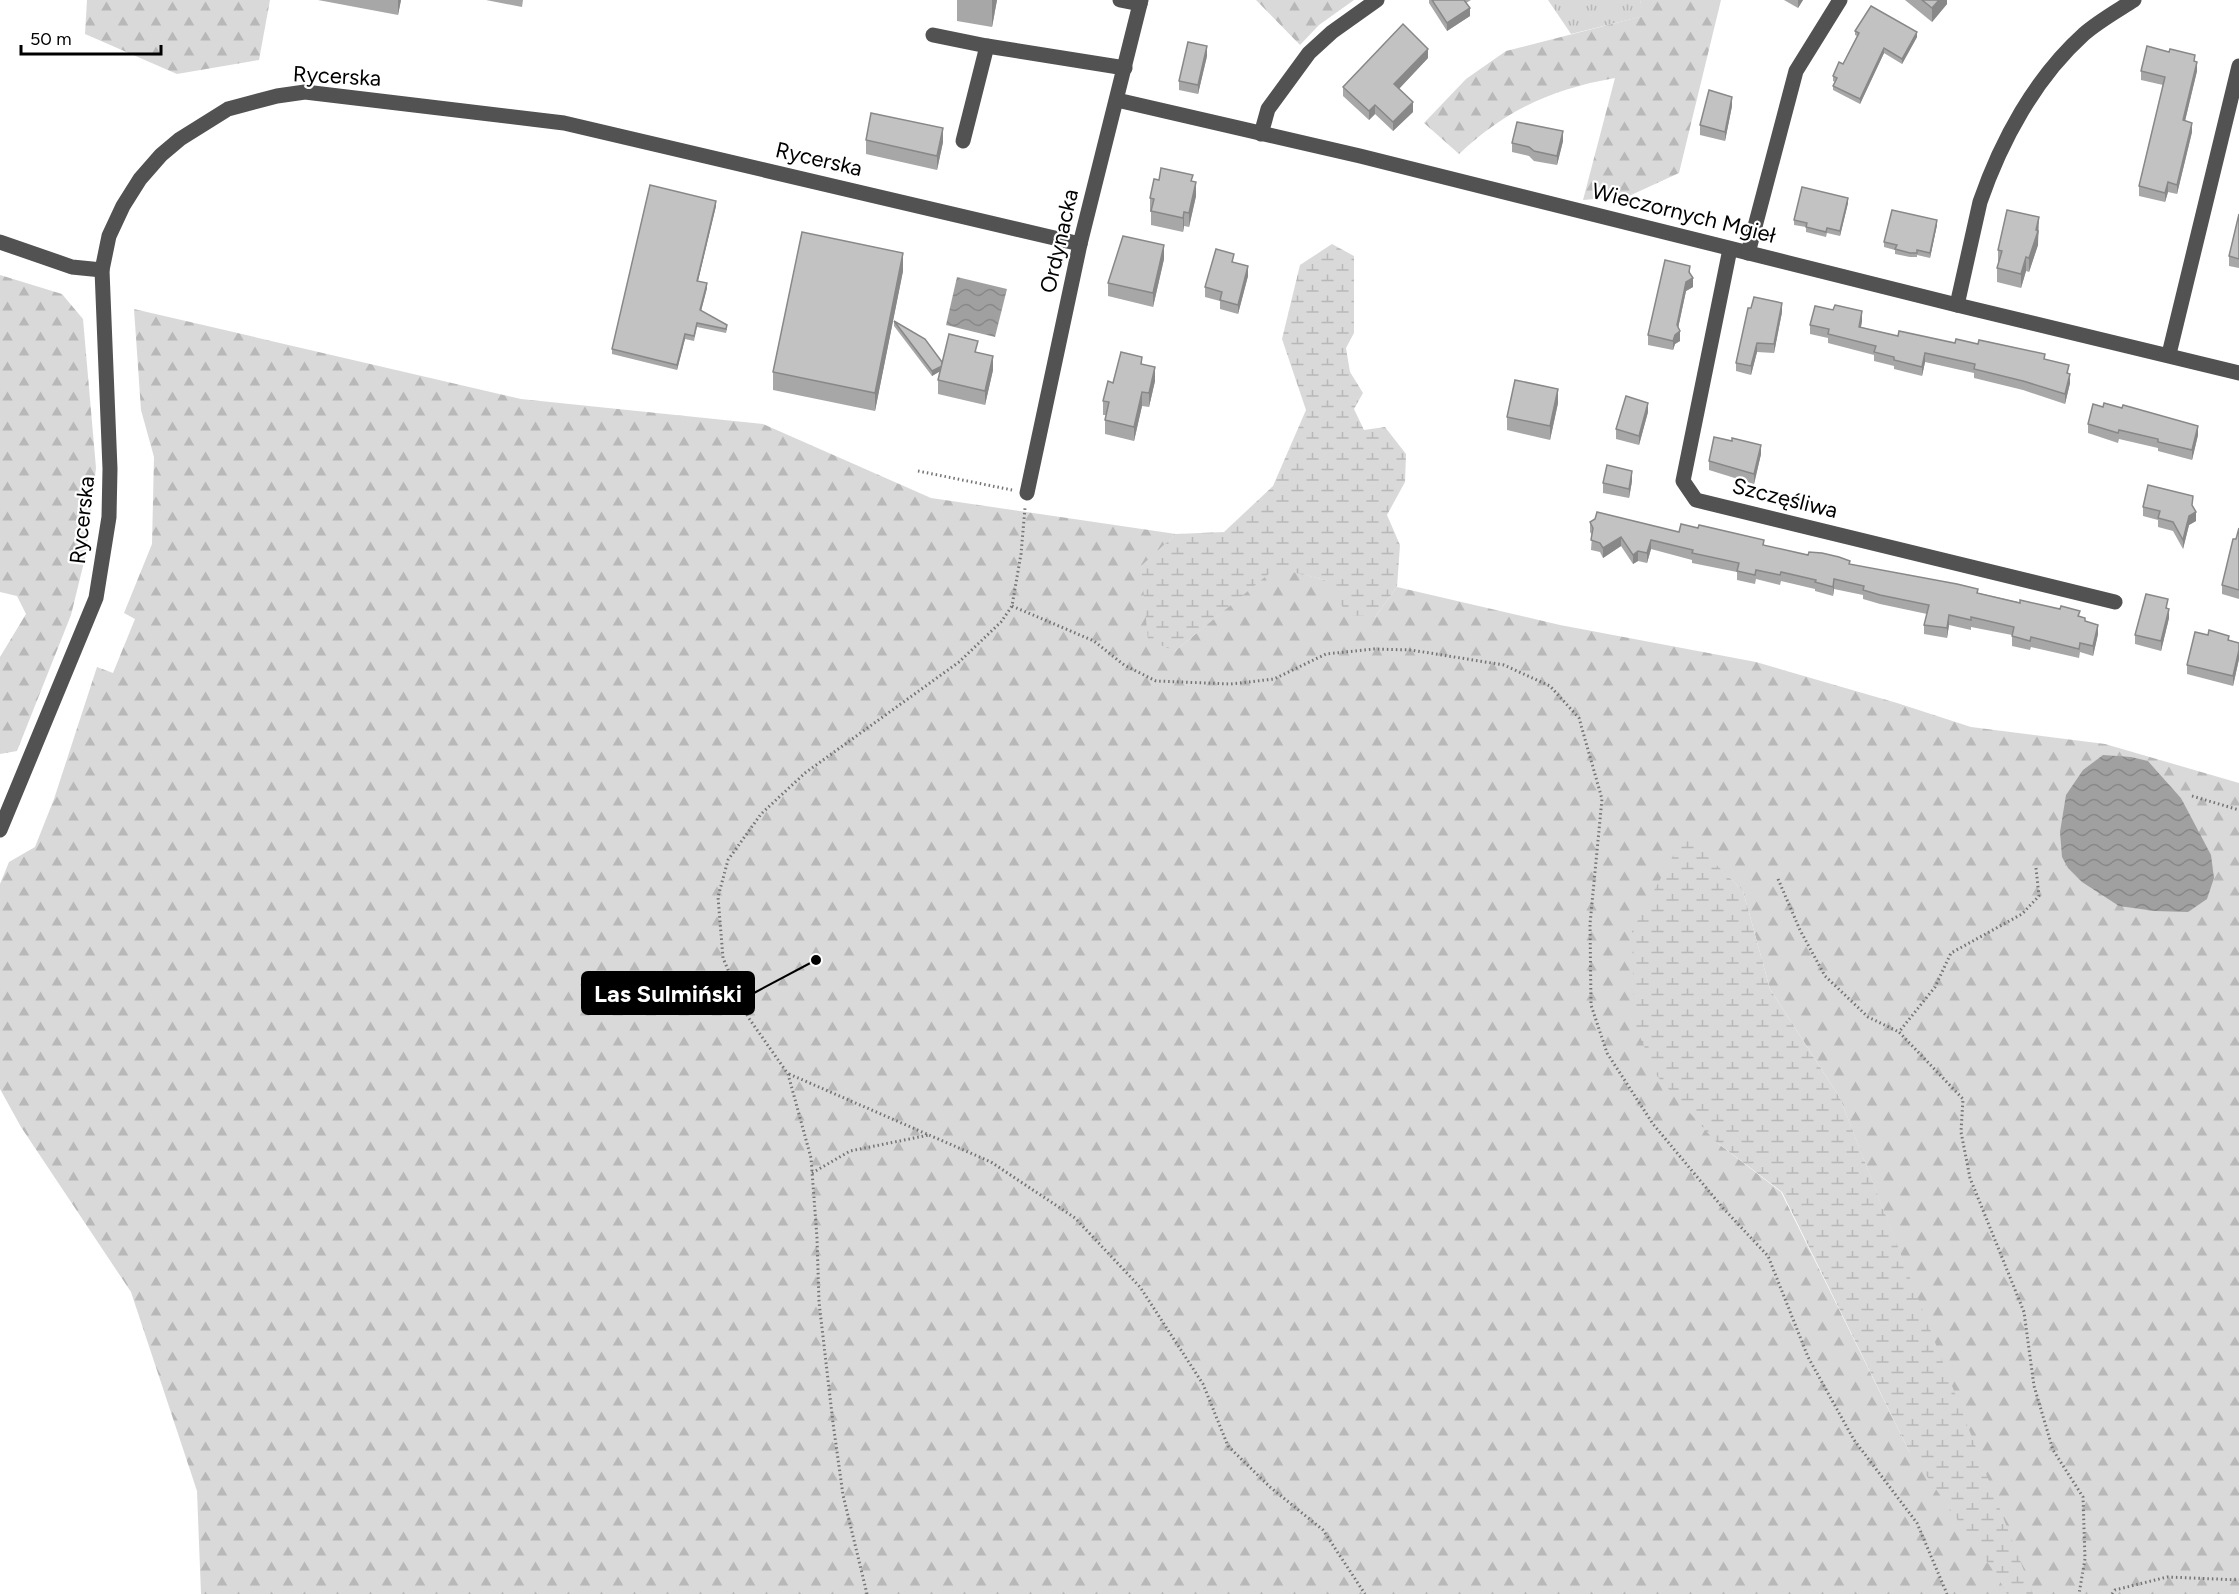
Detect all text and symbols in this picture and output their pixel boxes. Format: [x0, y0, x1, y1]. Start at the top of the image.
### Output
scale bar [21, 18, 160, 56]
text: 50 m [30, 28, 72, 50]
street label: Rycerska [292, 60, 382, 92]
street label: Rycerska [773, 136, 865, 182]
street label: Wieczornych Mgieł [1589, 177, 1779, 249]
street label: Ordynacka [1034, 186, 1084, 296]
street label: Szczęśliwa [1730, 472, 1840, 524]
street label: Rycerska [64, 475, 100, 565]
callout: Las Sulmiński [582, 972, 754, 1014]
text: Las Sulmiński [594, 979, 742, 1008]

